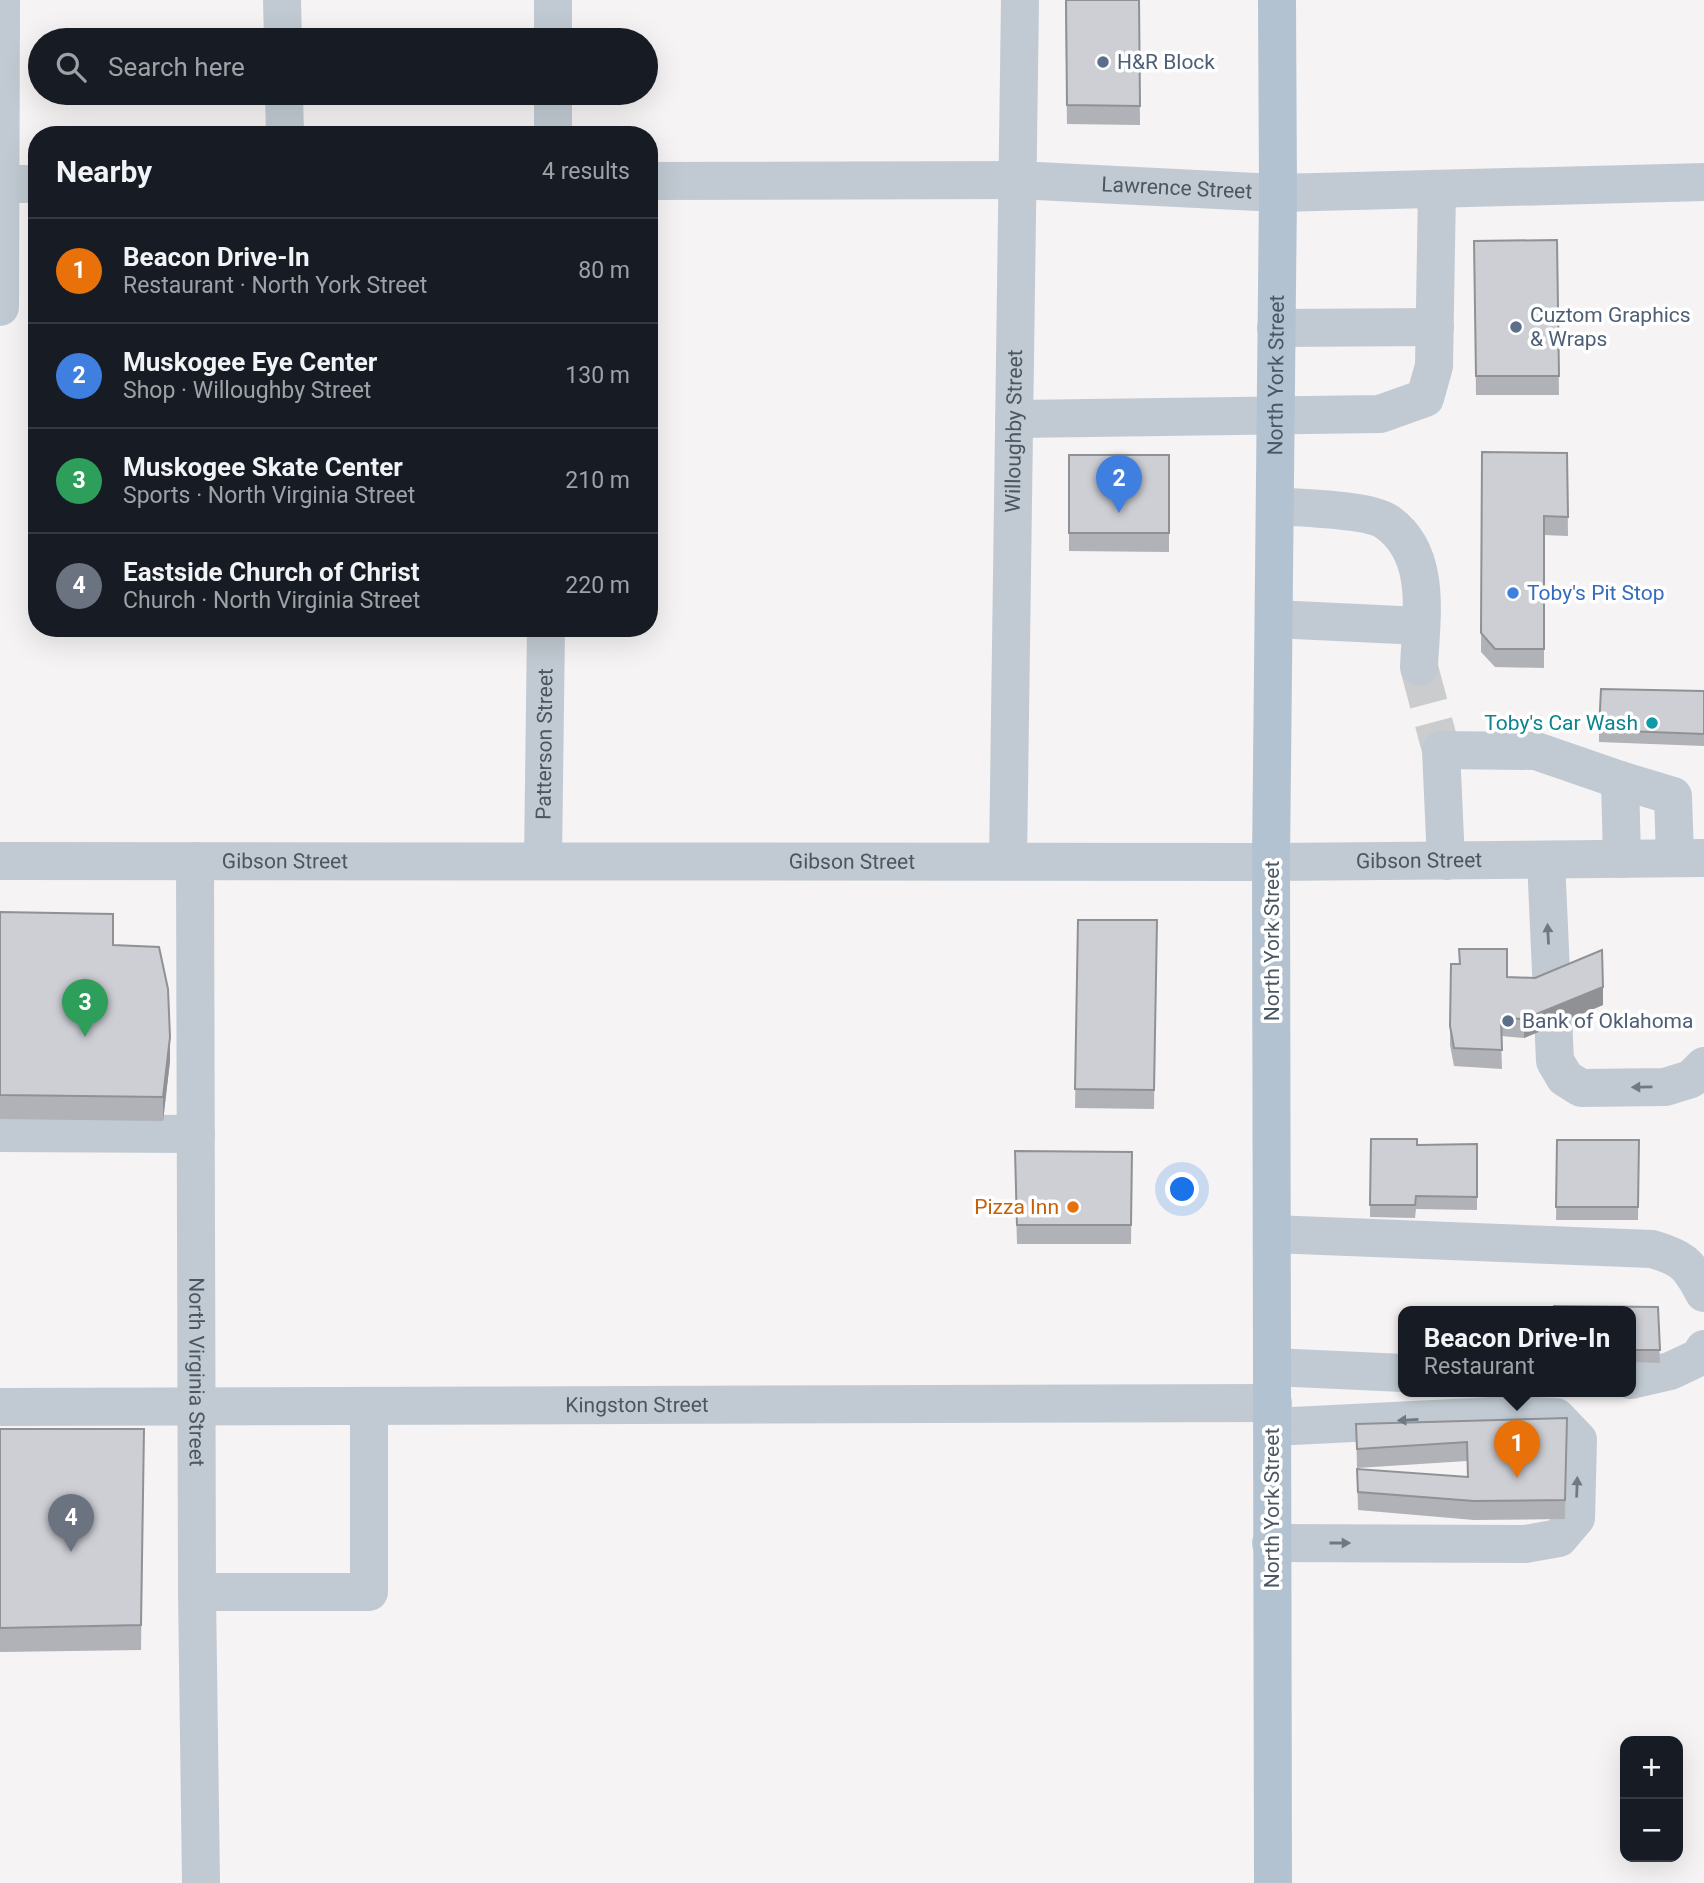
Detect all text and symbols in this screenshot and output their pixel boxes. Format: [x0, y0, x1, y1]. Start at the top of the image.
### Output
search box [28, 28, 658, 105]
icon: search [52, 48, 90, 86]
place label: H&R Block [1117, 50, 1215, 74]
text: Search here [108, 52, 245, 82]
marker: H&R Block [1095, 54, 1111, 70]
text: Nearby [56, 154, 152, 189]
text: 4 results [542, 158, 630, 185]
street label: Lawrence Street [1101, 172, 1253, 204]
text: Beacon Drive-In [123, 242, 310, 272]
text: 1 [72, 257, 86, 284]
text: 80 m [578, 257, 630, 284]
text: Restaurant · North York Street [123, 272, 427, 299]
street label: North York Street [1263, 294, 1289, 455]
place label: Cuztom Graphics & Wraps [1530, 303, 1691, 351]
marker: Cuztom Graphics & Wraps [1508, 319, 1524, 335]
text: Muskogee Eye Center [123, 347, 377, 377]
street label: Willoughby Street [1001, 349, 1027, 513]
text: 2 [72, 362, 86, 389]
text: 130 m [565, 362, 630, 389]
text: Shop · Willoughby Street [123, 377, 371, 404]
text: Muskogee Skate Center [123, 452, 403, 482]
pin: 2 [1096, 455, 1142, 513]
text: 3 [72, 467, 86, 494]
text: 210 m [565, 467, 630, 494]
text: Sports · North Virginia Street [123, 482, 415, 509]
text: Eastside Church of Christ [123, 557, 420, 587]
text: 4 [72, 572, 86, 599]
text: 220 m [565, 572, 630, 599]
place label: Toby's Pit Stop [1527, 581, 1665, 605]
marker: Toby's Pit Stop [1505, 585, 1521, 601]
text: Church · North Virginia Street [123, 587, 420, 614]
street label: Patterson Street [532, 668, 557, 820]
place label: Toby's Car Wash [1484, 711, 1638, 735]
marker: Toby's Car Wash [1644, 715, 1660, 731]
street label: Gibson Street [1356, 848, 1482, 873]
street label: Gibson Street [222, 849, 348, 873]
street label: Gibson Street [789, 850, 915, 874]
street label: North York Street [1260, 861, 1284, 1021]
one-way arrow [1542, 923, 1553, 945]
pin: 3 [62, 979, 108, 1037]
place label: Bank of Oklahoma [1522, 1009, 1693, 1033]
marker: Bank of Oklahoma [1500, 1013, 1516, 1029]
one-way arrow [1631, 1081, 1653, 1093]
your location [1165, 1172, 1199, 1206]
place label: Pizza Inn [974, 1195, 1059, 1219]
marker: Pizza Inn [1065, 1199, 1081, 1215]
street label: North Virginia Street [184, 1277, 209, 1467]
popup [1398, 1306, 1636, 1397]
text: Beacon Drive-In [1424, 1323, 1610, 1353]
text: Restaurant [1424, 1353, 1535, 1380]
street label: Kingston Street [565, 1393, 709, 1417]
one-way arrow [1397, 1415, 1419, 1426]
pin: 1 [1494, 1420, 1540, 1478]
street label: North York Street [1260, 1428, 1284, 1588]
one-way arrow [1571, 1476, 1582, 1498]
pin: 4 [48, 1494, 94, 1552]
one-way arrow [1329, 1537, 1351, 1549]
map controls [1620, 1736, 1683, 1862]
button: + [1620, 1736, 1683, 1799]
button: − [1620, 1799, 1683, 1862]

